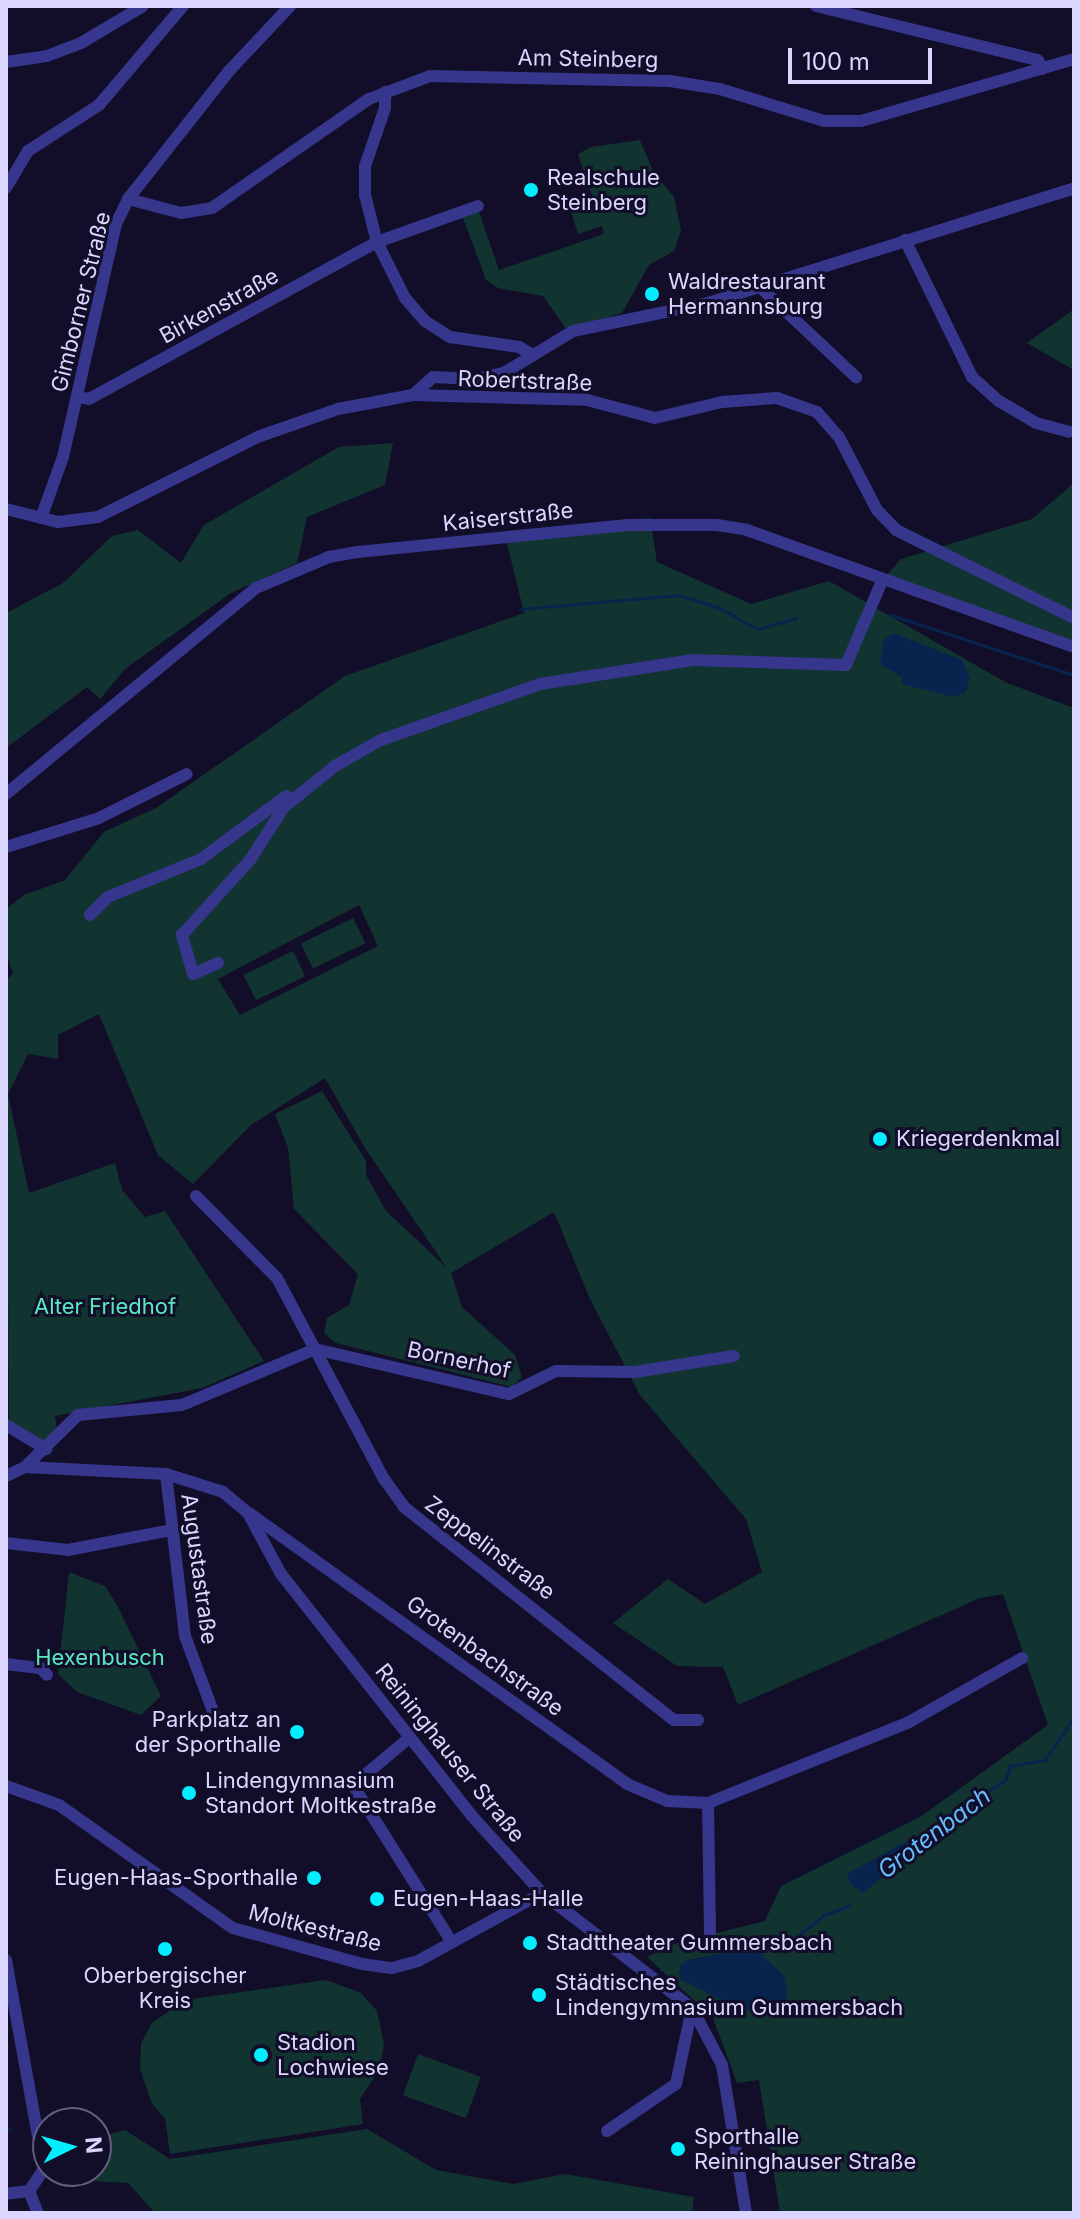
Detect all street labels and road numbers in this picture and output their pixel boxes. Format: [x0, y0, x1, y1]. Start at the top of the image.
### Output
street label: Am Steinberg [517, 45, 659, 73]
street label: Gimborner Straße [46, 209, 116, 395]
street label: Birkenstraße [155, 263, 283, 349]
street label: Robertstraße [457, 365, 593, 397]
street label: Kaiserstraße [441, 497, 575, 537]
street label: Bornerhof [405, 1336, 513, 1384]
street label: Zeppelinstraße [420, 1491, 560, 1605]
street label: Augustastraße [175, 1492, 223, 1646]
street label: Grotenbachstraße [401, 1590, 569, 1722]
street label: Reininghauser Straße [370, 1658, 530, 1848]
street label: Moltkestraße [246, 1899, 384, 1957]

